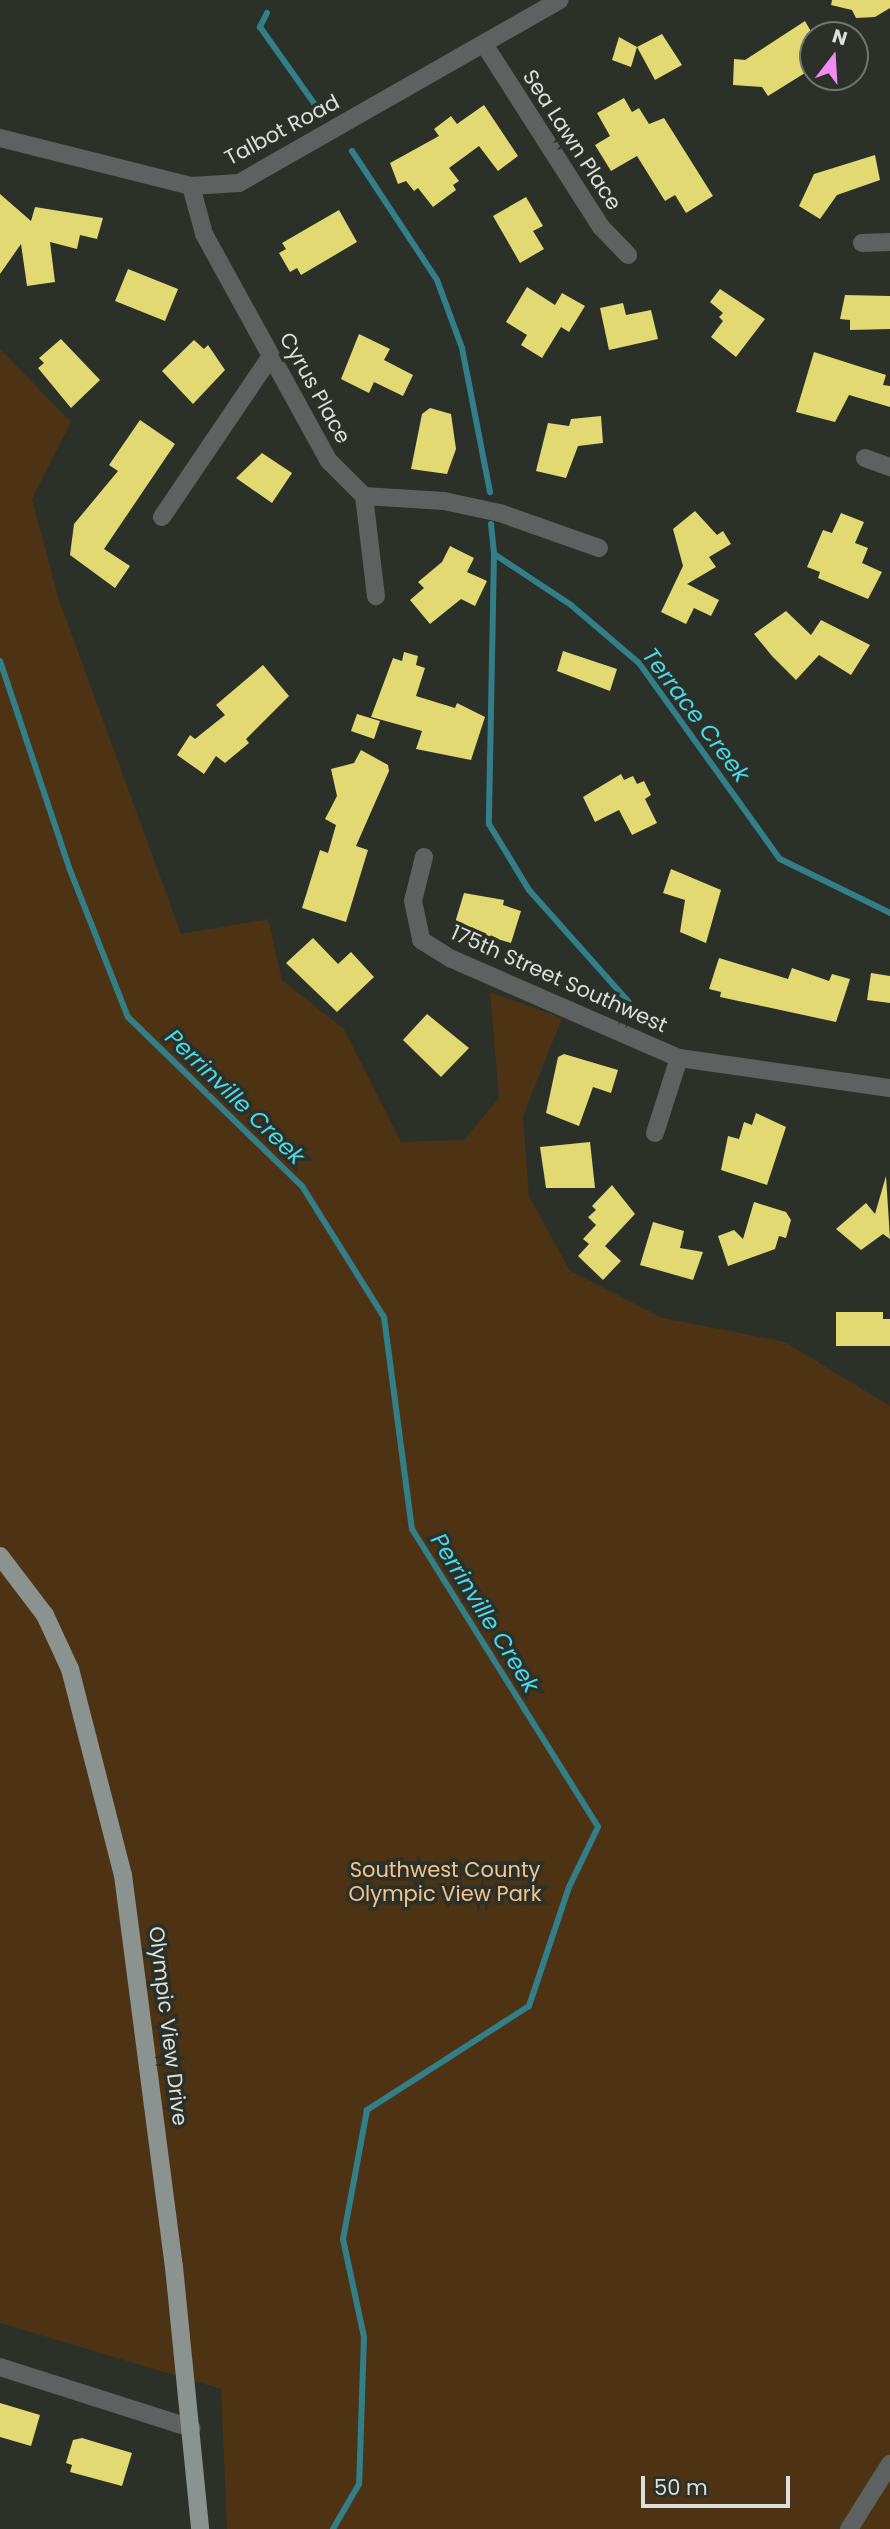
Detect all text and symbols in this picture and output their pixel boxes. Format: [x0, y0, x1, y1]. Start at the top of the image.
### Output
north arrow [799, 21, 869, 91]
text: N [829, 22, 850, 52]
street label: Sea Lawn Place [517, 65, 627, 215]
street label: Talbot Road [220, 89, 344, 171]
street label: Cyrus Place [274, 328, 356, 448]
water label: Terrace Creek [636, 642, 756, 788]
street label: 175th Street Southwest [447, 920, 671, 1038]
water label: Perrinville Creek [160, 1024, 310, 1170]
water label: Perrinville Creek [425, 1528, 545, 1698]
park label: Southwest County Olympic View Park [348, 1857, 542, 1907]
street label: Olympic View Drive [143, 1925, 193, 2127]
scale bar [645, 2462, 794, 2506]
text: 50 m [654, 2473, 708, 2502]

